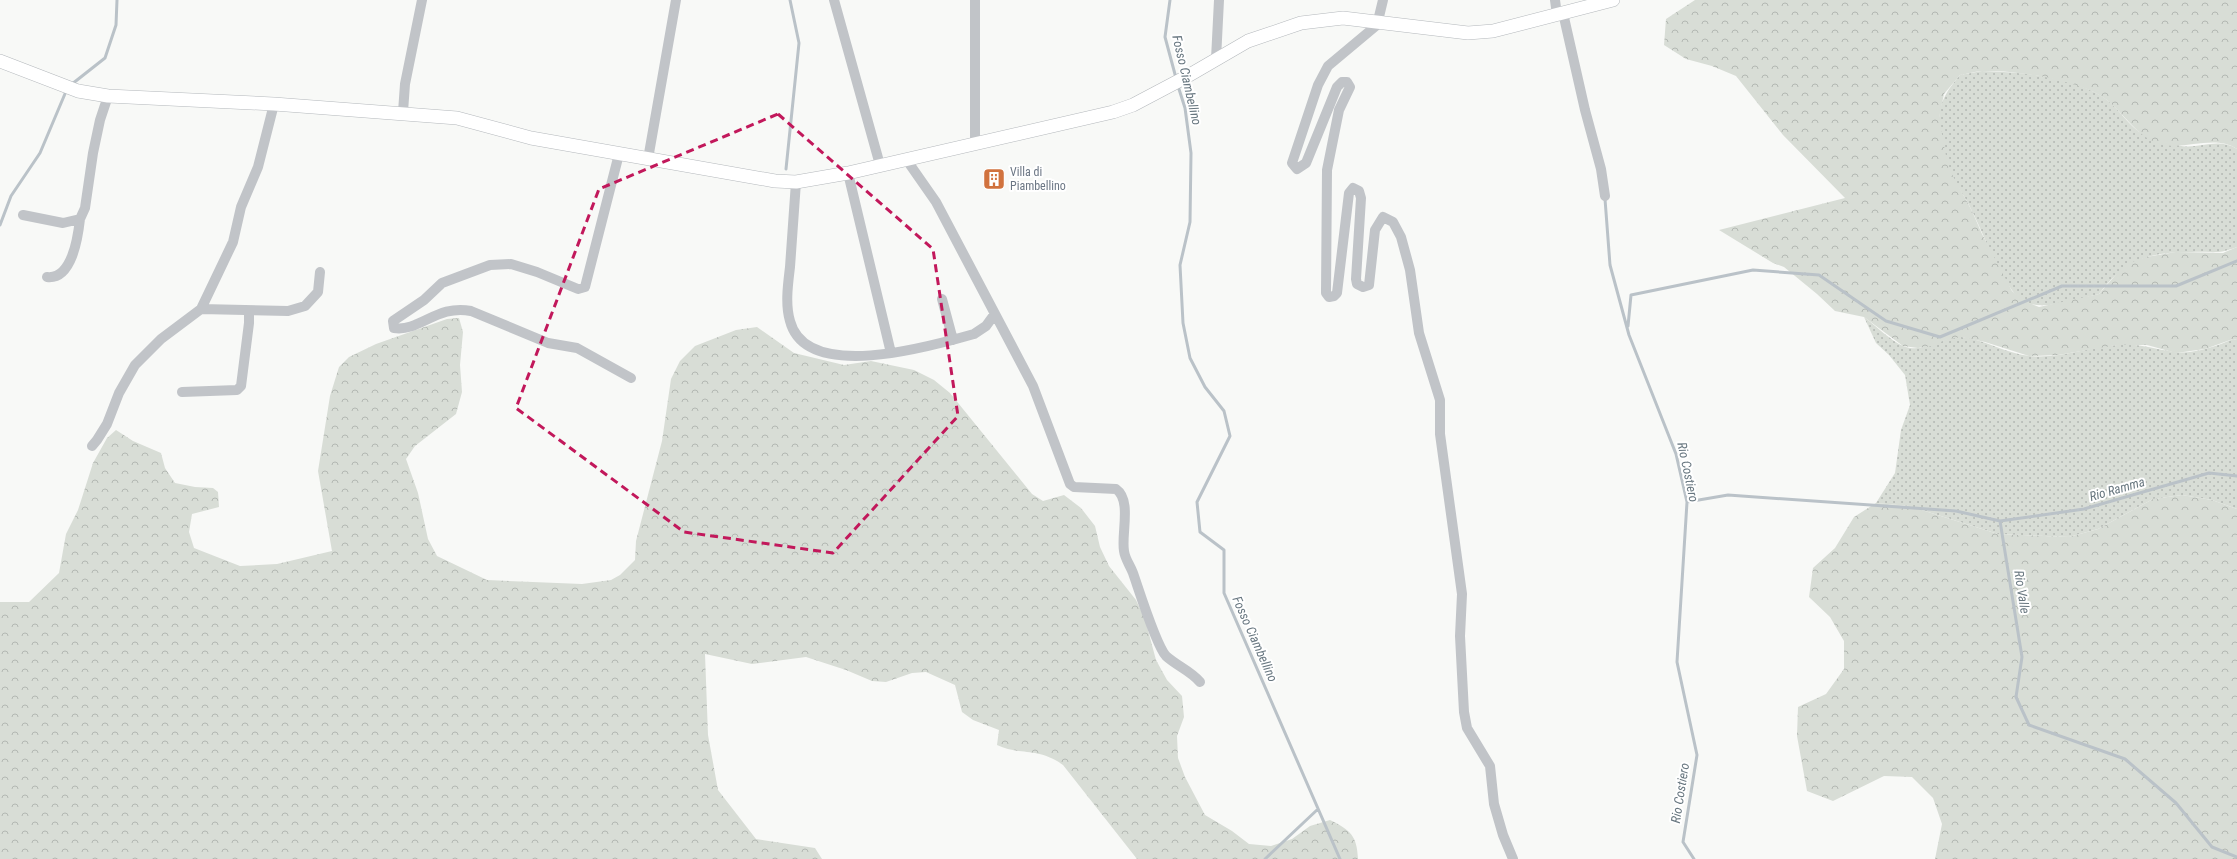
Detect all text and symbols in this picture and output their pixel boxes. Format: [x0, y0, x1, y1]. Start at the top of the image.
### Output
water label: Fosso Ciambellino [1169, 34, 1205, 126]
place label: Villa di Piambellino [1010, 165, 1066, 193]
building icon: Villa di Piambellino [981, 166, 1007, 192]
water label: Rio Costiero [1674, 441, 1702, 503]
water label: Rio Ramma [2088, 474, 2146, 504]
water label: Rio Valle [2011, 569, 2033, 615]
water label: Fosso Ciambellino [1229, 594, 1281, 684]
water label: Rio Costiero [1668, 762, 1692, 824]

